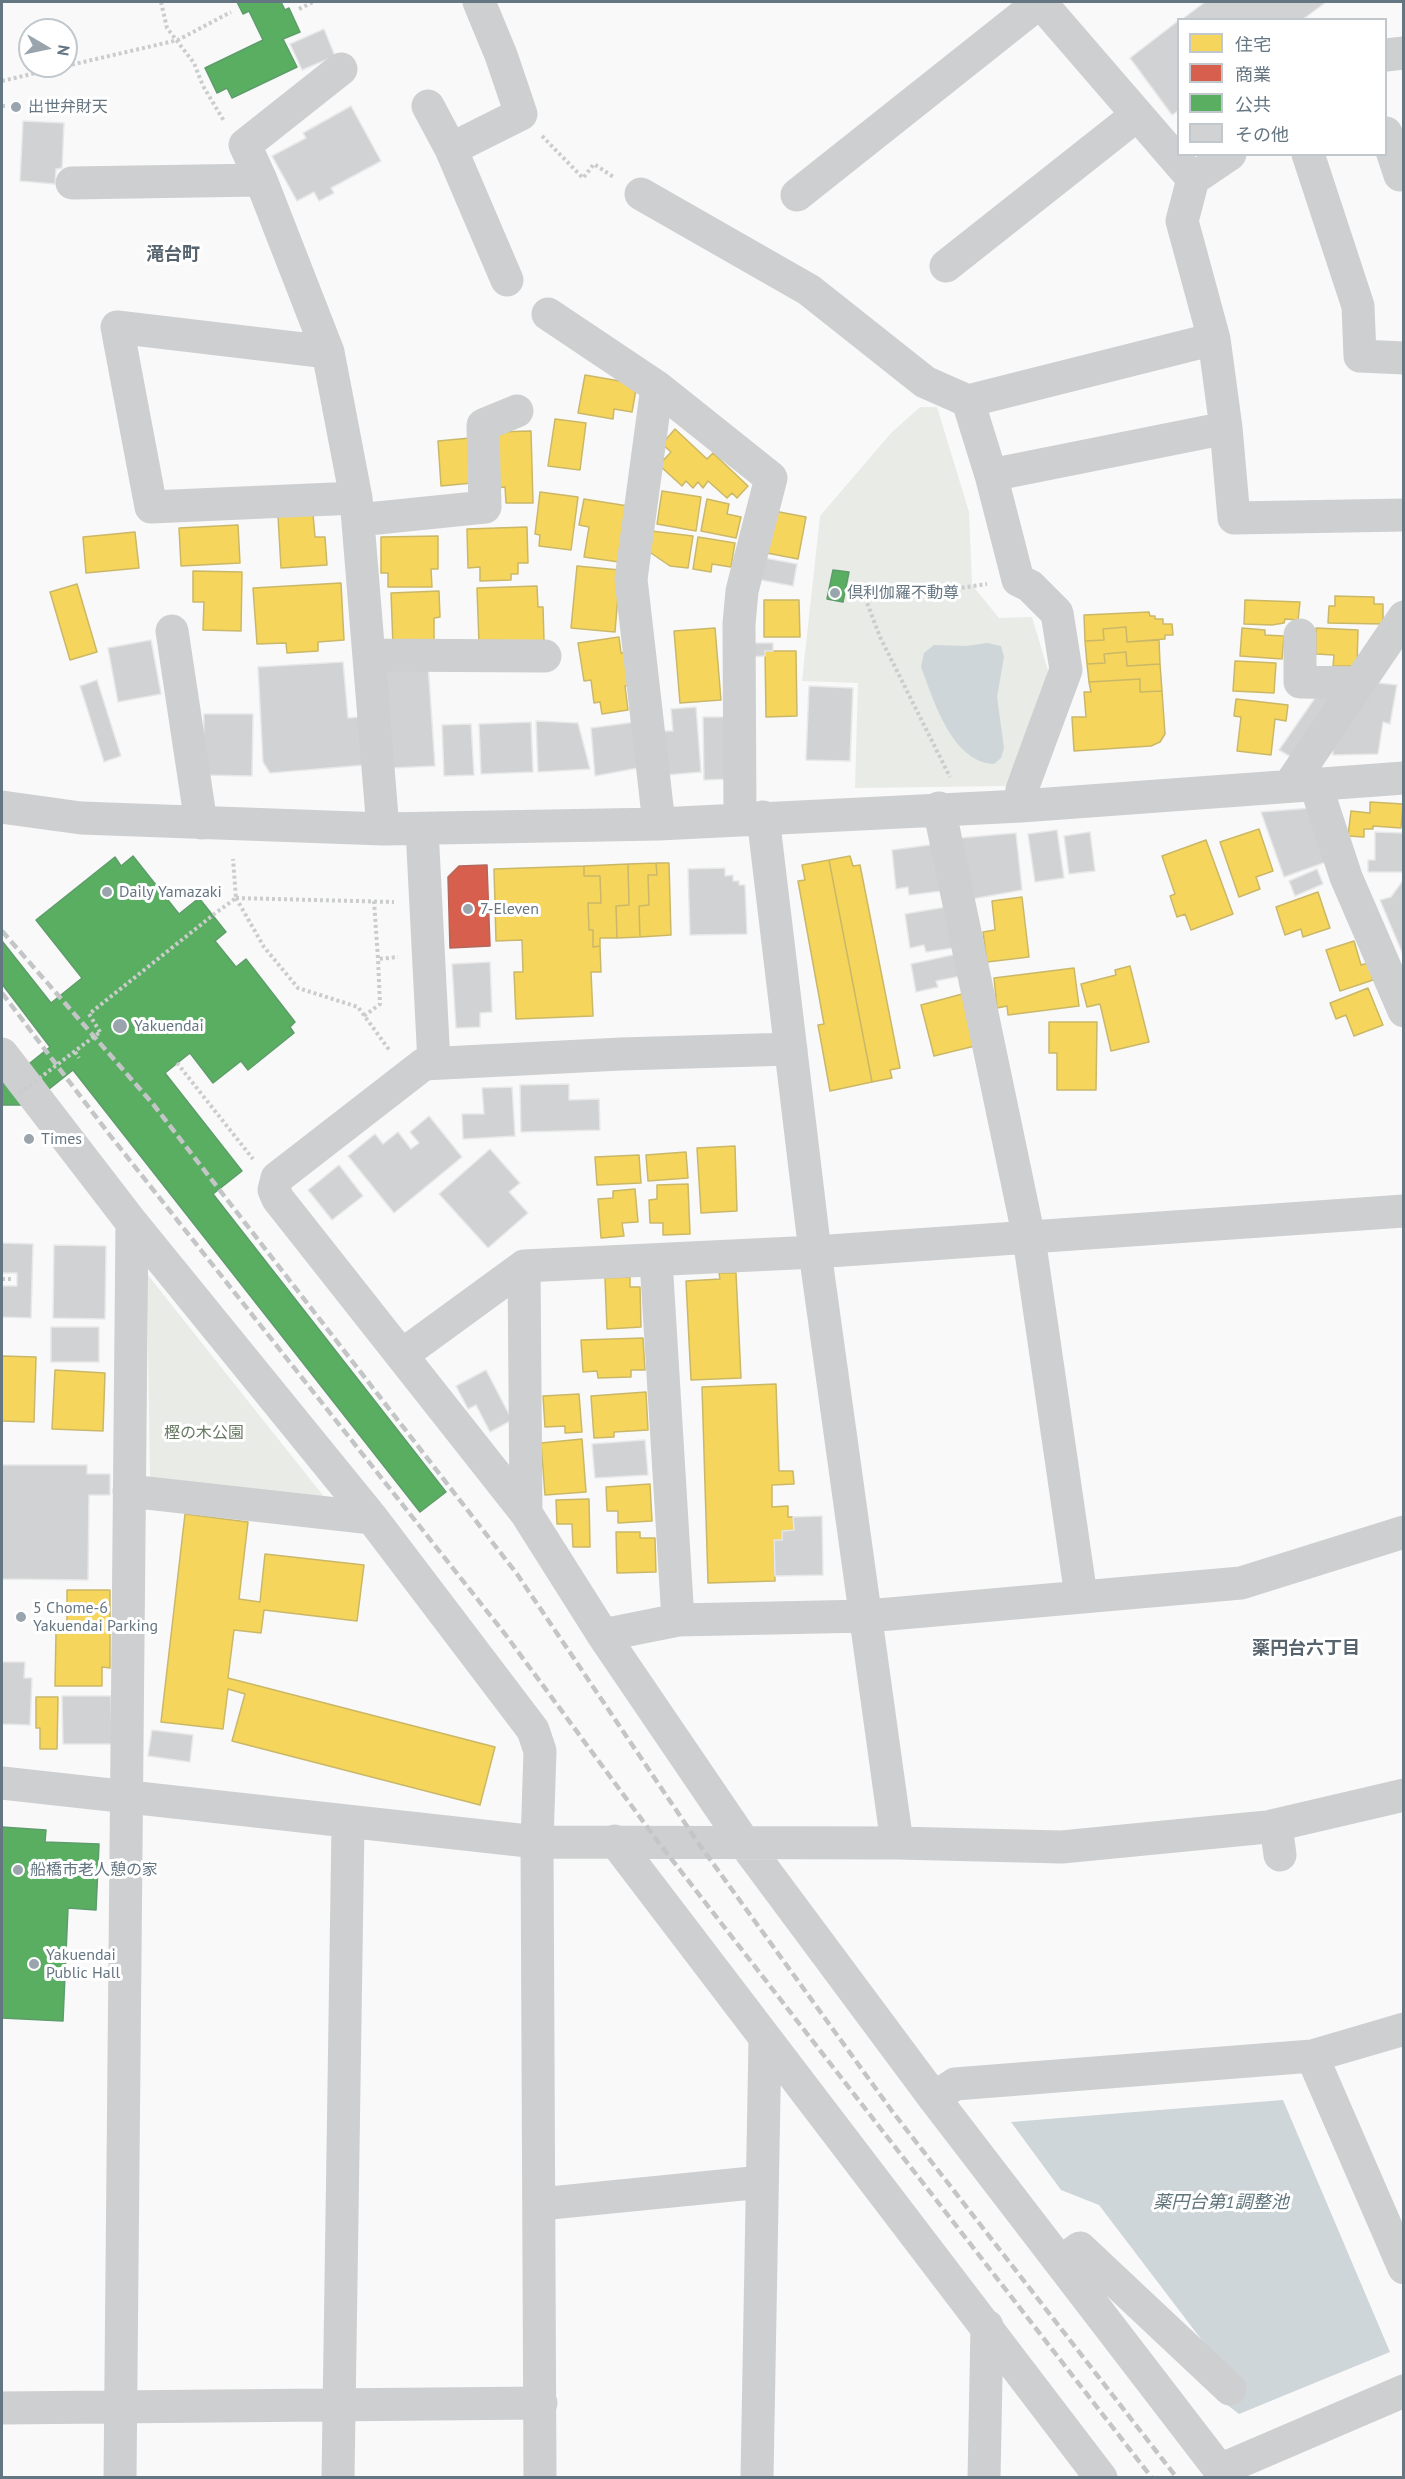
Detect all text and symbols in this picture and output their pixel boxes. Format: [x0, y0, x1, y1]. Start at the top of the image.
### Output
north arrow [18, 18, 78, 78]
legend [1177, 18, 1387, 156]
text: 住宅 [1235, 33, 1271, 56]
text: N [53, 44, 75, 57]
text: 商業 [1235, 63, 1271, 86]
text: 公共 [1235, 93, 1271, 116]
place label: 出世弁財天 [28, 97, 108, 117]
marker: 出世弁財天 [9, 100, 23, 114]
text: その他 [1235, 123, 1289, 146]
district label: 滝台町 [146, 244, 200, 266]
place label: 倶利伽羅不動尊 [847, 583, 959, 603]
marker: 倶利伽羅不動尊 [828, 586, 842, 600]
place label: Daily Yamazaki [119, 882, 222, 902]
marker: Daily Yamazaki [100, 885, 114, 899]
place label: 7-Eleven [480, 899, 539, 919]
marker: 7-Eleven [461, 902, 475, 916]
place label: Yakuendai [134, 1016, 204, 1036]
marker: Yakuendai [111, 1017, 129, 1035]
place label: Times [41, 1129, 82, 1149]
marker: Times [22, 1132, 36, 1146]
park label: 樫の木公園 [164, 1423, 244, 1443]
place label: 5 Chome-6 Yakuendai Parking [33, 1598, 158, 1636]
marker: 5 Chome-6 Yakuendai Parking [14, 1610, 28, 1624]
district label: 薬円台六丁目 [1252, 1638, 1360, 1660]
place label: 船橋市老人憩の家 [30, 1860, 158, 1880]
marker: 船橋市老人憩の家 [11, 1863, 25, 1877]
place label: Yakuendai Public Hall [46, 1945, 120, 1983]
marker: Yakuendai Public Hall [27, 1957, 41, 1971]
water label: 薬円台第1調整池 [1153, 2192, 1289, 2214]

